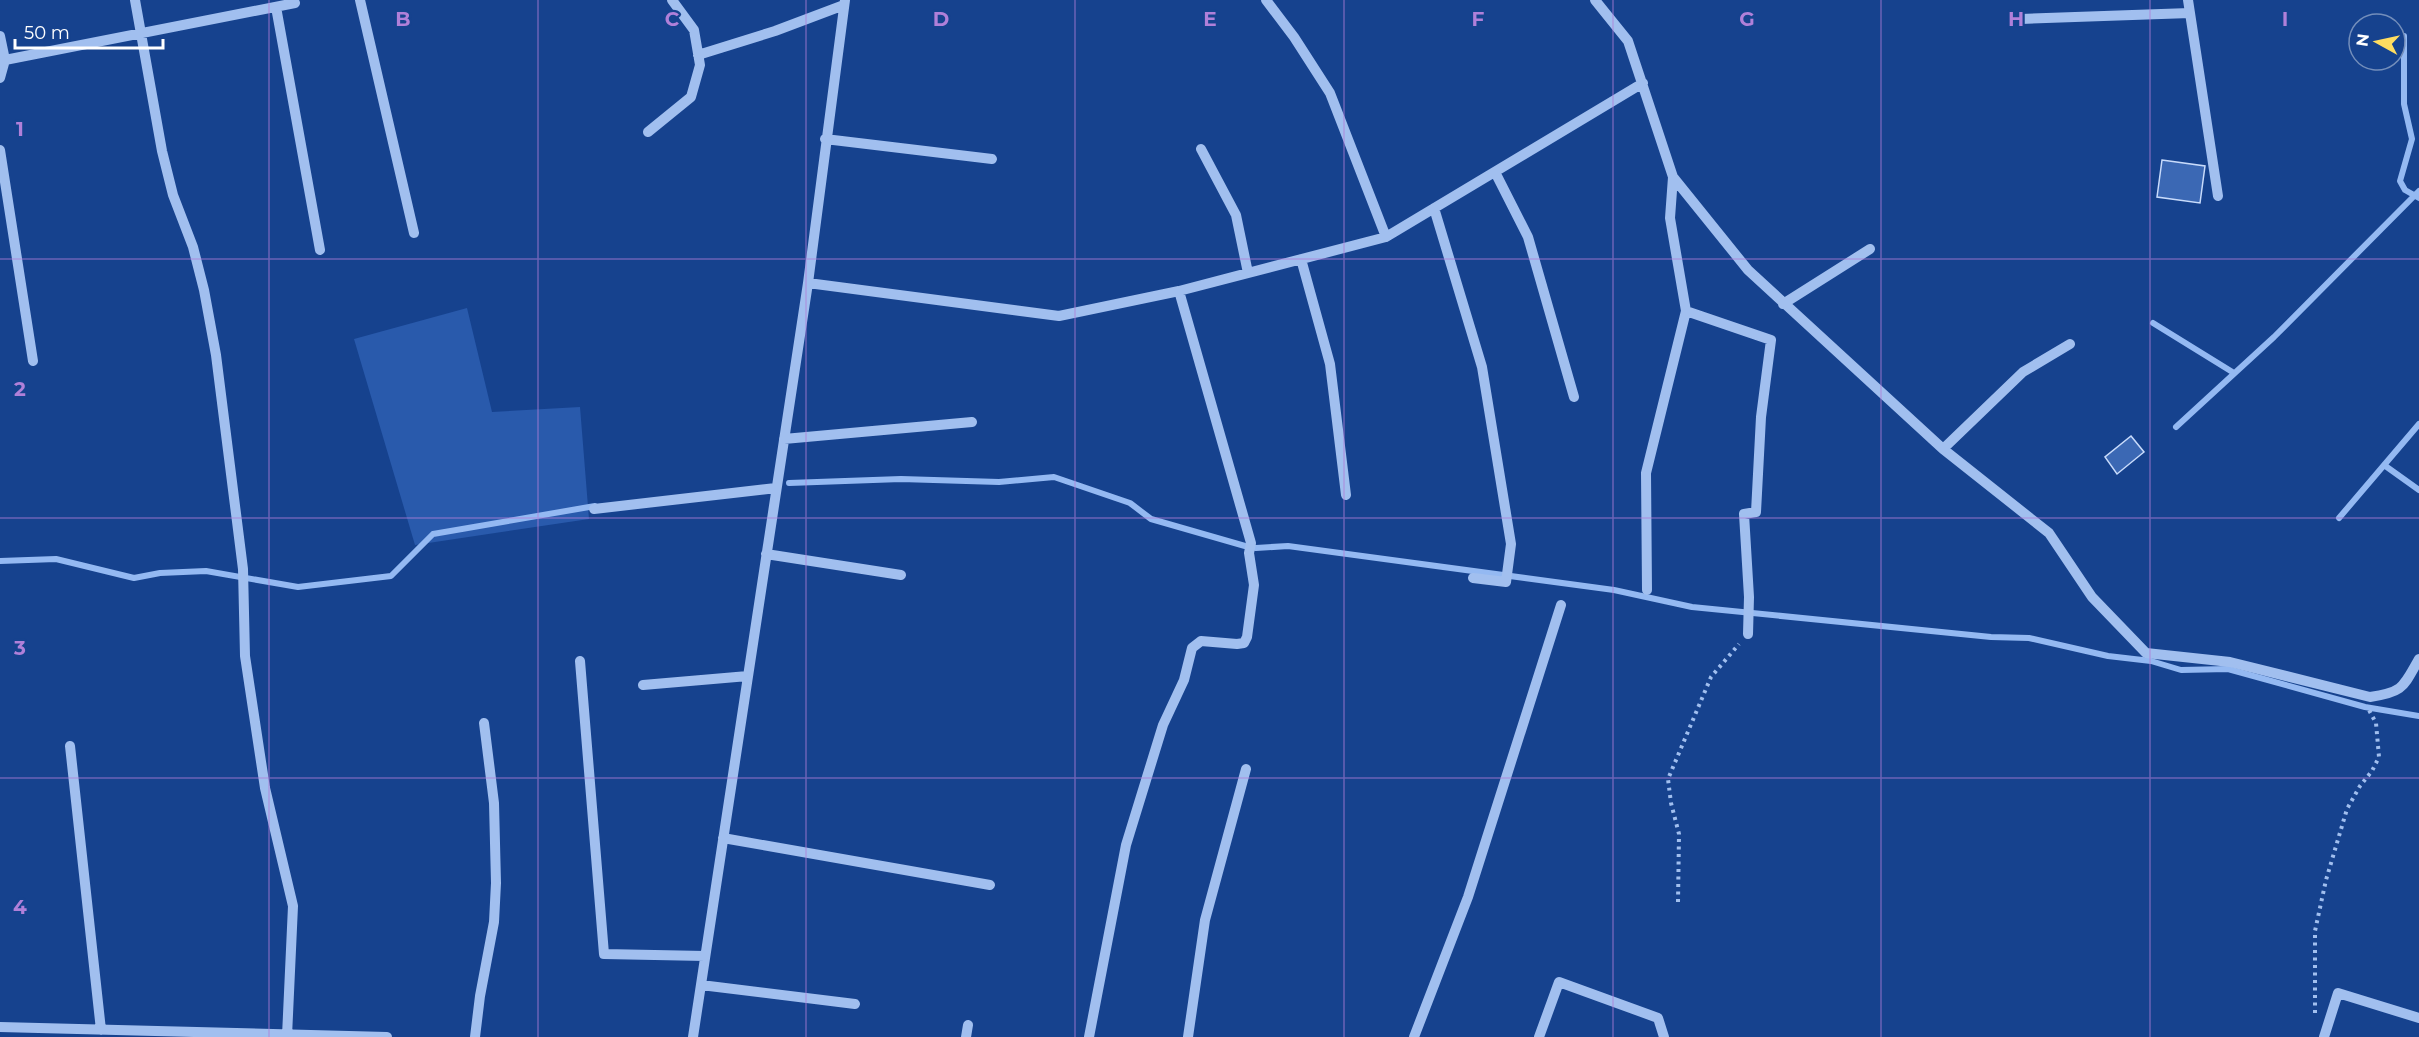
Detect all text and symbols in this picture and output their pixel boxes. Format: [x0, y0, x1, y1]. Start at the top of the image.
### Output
text: B [395, 7, 411, 31]
text: C [665, 7, 680, 31]
text: D [933, 7, 949, 31]
text: E [1203, 7, 1217, 31]
text: F [1472, 7, 1485, 31]
text: G [1739, 7, 1755, 31]
text: H [2008, 7, 2024, 31]
text: I [2282, 7, 2288, 31]
scale bar [15, 12, 164, 50]
north arrow [2347, 12, 2407, 72]
text: 50 m [24, 22, 70, 44]
text: N [2352, 32, 2373, 48]
text: 1 [16, 117, 24, 141]
text: 2 [14, 377, 26, 401]
text: 3 [13, 636, 26, 660]
text: 4 [13, 895, 27, 919]

